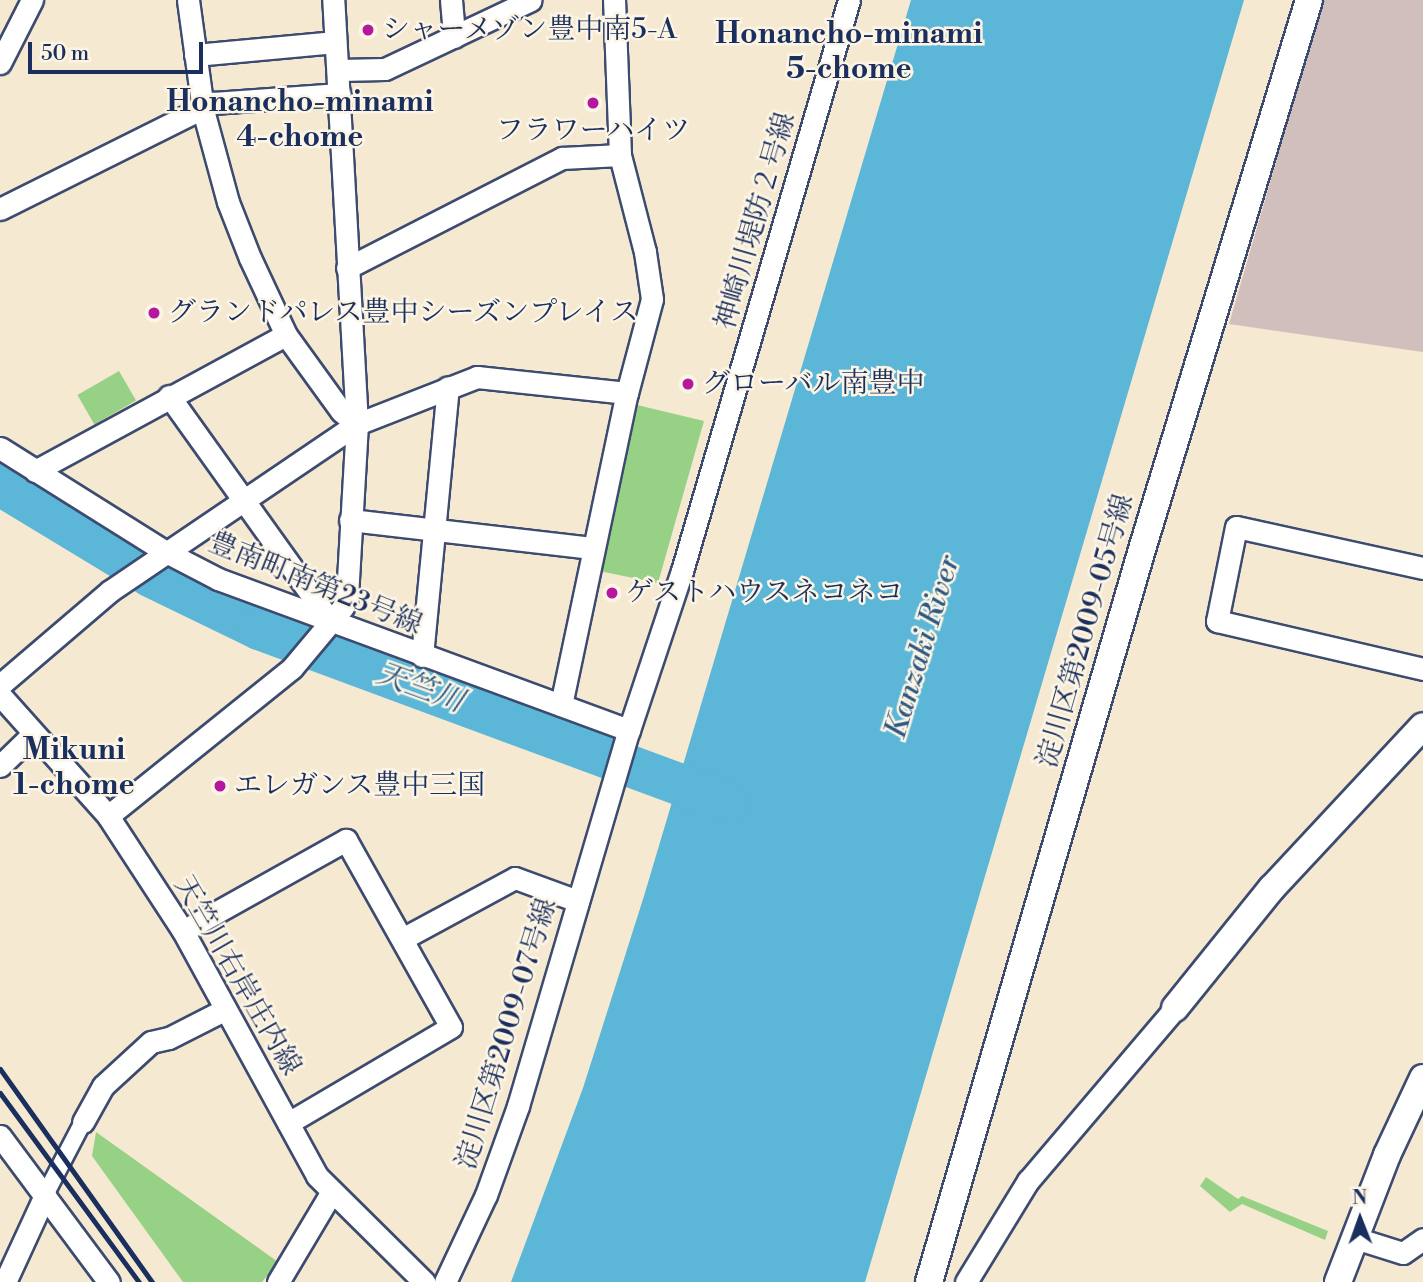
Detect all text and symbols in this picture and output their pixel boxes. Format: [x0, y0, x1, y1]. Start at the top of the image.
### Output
place label: シャーメゾン豊中南5-A [382, 13, 679, 47]
district label: Honancho-minami 5-chome [715, 16, 983, 86]
marker: シャーメゾン豊中南5-A [360, 22, 376, 38]
scale bar [32, 28, 206, 72]
text: 50 m [41, 41, 89, 67]
district label: Honancho-minami 4-chome [166, 84, 434, 154]
marker: フラワーハイツ [585, 95, 601, 111]
street label: 神崎川堤防２号線 [709, 109, 803, 333]
place label: フラワーハイツ [495, 114, 691, 148]
place label: グランドパレス豊中シーズンプレイス [168, 296, 644, 330]
marker: グランドパレス豊中シーズンプレイス [146, 305, 162, 321]
place label: グローバル南豊中 [702, 367, 926, 401]
marker: グローバル南豊中 [680, 376, 696, 392]
street label: 淀川区第2009-05号線 [1031, 490, 1141, 772]
street label: 豊南町南第23号線 [203, 526, 427, 642]
water label: Kanzaki River [878, 551, 968, 743]
place label: ゲストハウスネコネコ [626, 576, 906, 610]
marker: ゲストハウスネコネコ [604, 585, 620, 601]
water label: 天竺川 [372, 656, 468, 720]
district label: Mikuni 1-chome [13, 732, 135, 802]
place label: エレガンス豊中三国 [234, 769, 486, 803]
marker: エレガンス豊中三国 [212, 778, 228, 794]
street label: 天竺川右岸庄内線 [166, 871, 308, 1081]
street label: 淀川区第2009-07号線 [450, 895, 564, 1173]
north arrow [1325, 1184, 1395, 1254]
text: N [1352, 1186, 1367, 1210]

